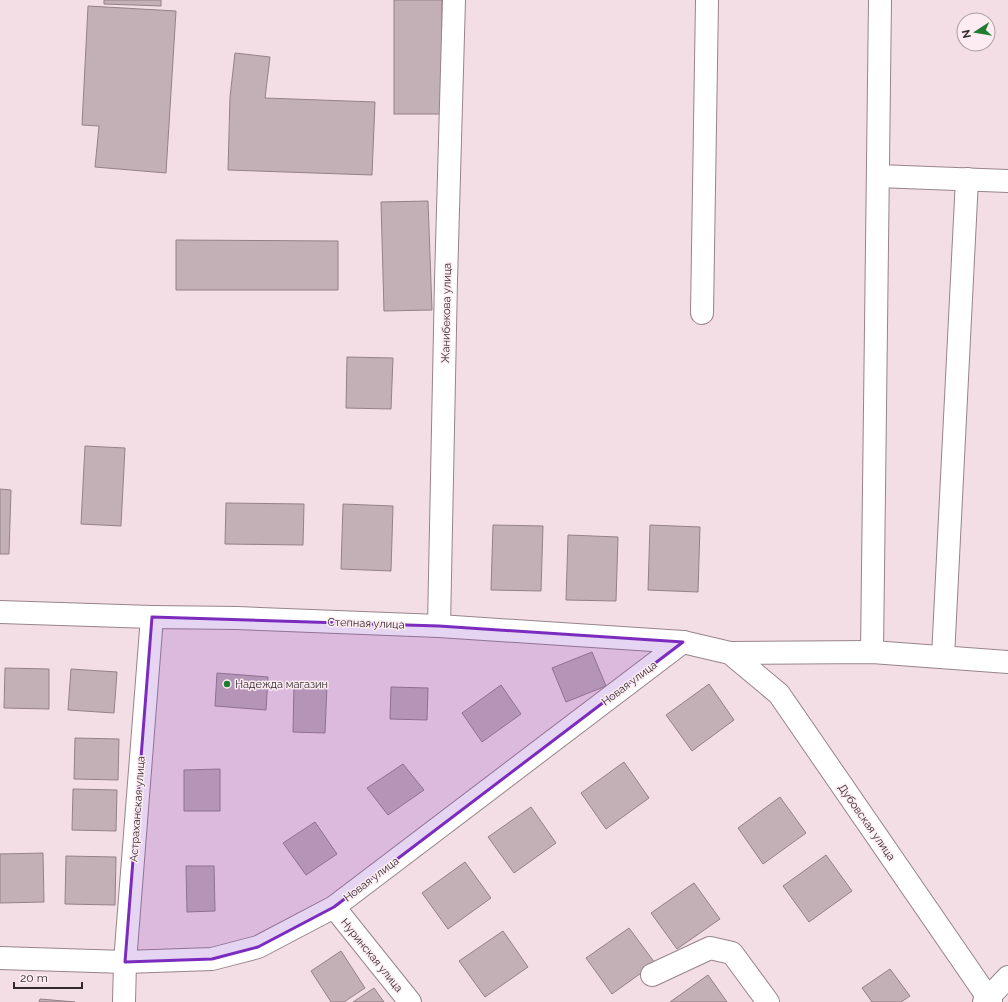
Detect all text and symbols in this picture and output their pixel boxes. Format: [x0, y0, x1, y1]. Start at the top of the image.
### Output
north arrow [956, 12, 996, 52]
text: N [959, 29, 974, 39]
street label: Жанибекова улица [439, 263, 454, 363]
street label: Степная улица [327, 616, 405, 631]
street label: Новая улица [599, 658, 659, 708]
place label: Надежда магазин [235, 678, 328, 691]
marker: Надежда магазин [222, 679, 232, 689]
street label: Астраханская улица [127, 756, 148, 862]
street label: Дубовская улица [835, 782, 898, 863]
street label: Новая улица [341, 854, 401, 904]
street label: Нуринская улица [338, 916, 405, 995]
scale bar [14, 964, 82, 990]
text: 20 m [20, 971, 48, 985]

